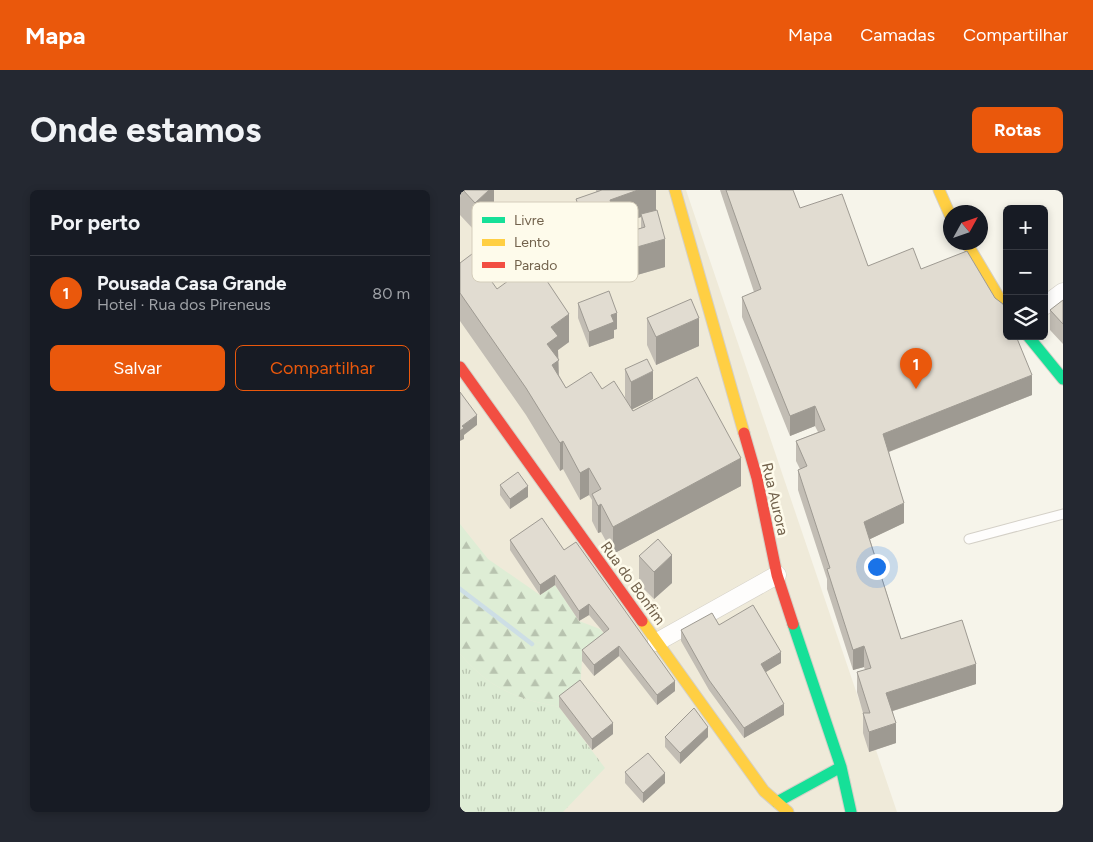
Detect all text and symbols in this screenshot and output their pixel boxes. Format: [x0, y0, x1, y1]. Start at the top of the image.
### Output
text: Mapa [25, 21, 86, 50]
text: Mapa [788, 24, 832, 46]
text: Camadas [860, 24, 935, 46]
text: Compartilhar [963, 24, 1068, 46]
button: Rotas [972, 107, 1063, 153]
text: Onde estamos [30, 109, 261, 151]
legend [472, 202, 638, 282]
north arrow [943, 205, 988, 250]
map controls [1003, 205, 1048, 340]
button: + [1003, 205, 1048, 250]
text: Por perto [50, 210, 140, 235]
text: Livre [514, 212, 545, 229]
text: Lento [514, 234, 550, 251]
button: − [1003, 250, 1048, 295]
text: Parado [514, 257, 557, 274]
text: Pousada Casa Grande [97, 272, 287, 295]
text: 1 [63, 284, 69, 303]
text: 80 m [372, 284, 410, 303]
text: Hotel · Rua dos Pireneus [97, 295, 271, 314]
button: layers [1003, 295, 1048, 340]
button: Salvar [50, 345, 225, 391]
button: Compartilhar [235, 345, 410, 391]
pin: 1 [900, 348, 932, 389]
street label: Rua Aurora [758, 461, 792, 537]
street label: Rua do Bonfim [597, 538, 669, 628]
your location [864, 554, 890, 580]

